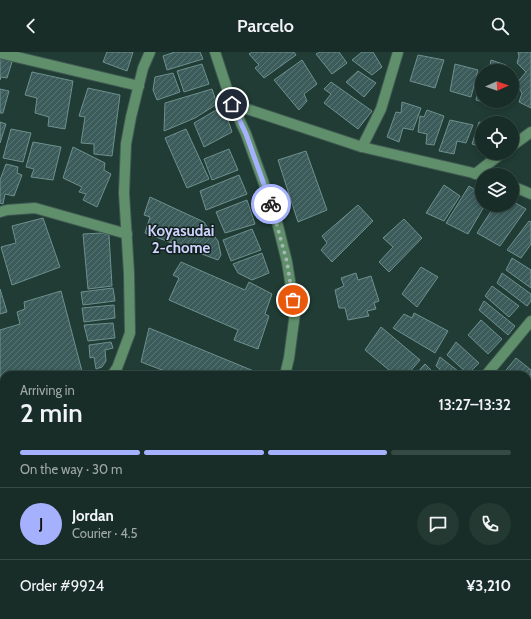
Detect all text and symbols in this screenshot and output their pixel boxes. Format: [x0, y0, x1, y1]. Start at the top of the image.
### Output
icon: back [20, 15, 42, 37]
text: Parcelo [237, 15, 294, 37]
icon: search [489, 15, 511, 37]
north arrow [475, 64, 519, 108]
map controls [475, 64, 519, 212]
pin [215, 87, 249, 121]
icon: home [221, 93, 243, 115]
button: locate [475, 116, 519, 160]
button: layers [475, 168, 519, 212]
courier [251, 184, 291, 224]
icon: bike [260, 193, 282, 215]
district label: Koyasudai 2-chome [148, 222, 214, 257]
pin [276, 283, 310, 317]
icon: bag [282, 289, 304, 311]
text: Arriving in [20, 382, 75, 398]
text: 13:27–13:32 [438, 396, 511, 414]
text: 2 min [20, 397, 83, 429]
text: On the way · 30 m [20, 461, 122, 477]
button: chat [417, 503, 459, 545]
button: phone [469, 503, 511, 545]
text: Jordan [72, 507, 114, 525]
text: J [39, 515, 43, 533]
text: Courier · 4.5 [72, 525, 137, 541]
text: Order #9924 [20, 577, 104, 595]
text: ¥3,210 [466, 577, 511, 595]

